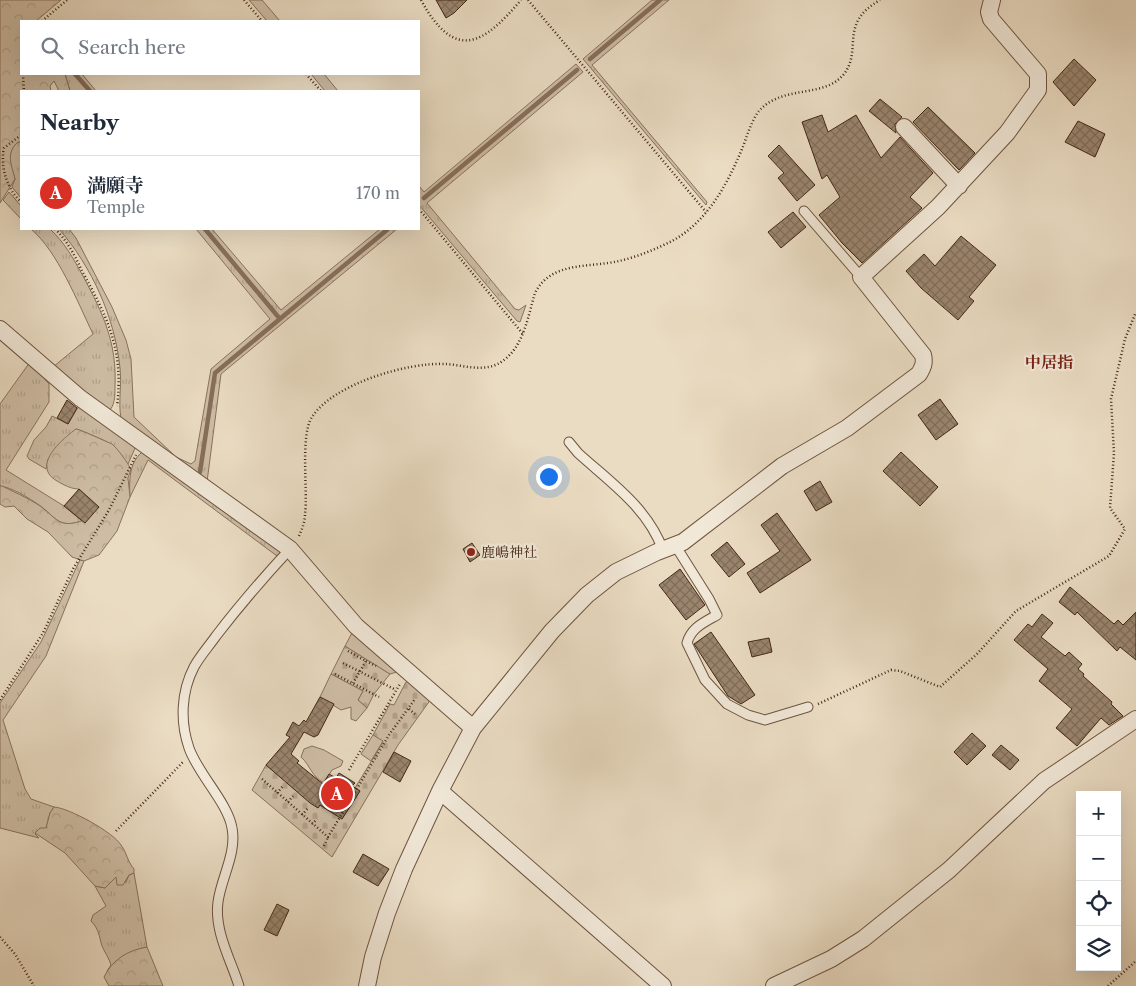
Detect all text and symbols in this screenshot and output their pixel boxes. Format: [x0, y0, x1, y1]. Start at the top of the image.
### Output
search box [20, 20, 420, 75]
icon: search [38, 34, 66, 62]
text: Search here [78, 36, 186, 59]
text: Nearby [40, 110, 119, 135]
text: 満願寺 [87, 174, 144, 197]
text: A [50, 183, 62, 203]
text: 170 m [356, 183, 400, 203]
text: Temple [87, 197, 145, 217]
district label: 中居指 [1025, 352, 1073, 372]
your location [536, 464, 562, 490]
place label: 鹿嶋神社 [481, 543, 537, 561]
marker: 鹿嶋神社 [465, 546, 477, 558]
pin: A [321, 775, 353, 813]
map controls [1076, 791, 1121, 971]
button: + [1076, 791, 1121, 836]
button: − [1076, 836, 1121, 881]
button: locate [1076, 881, 1121, 926]
button: layers [1076, 926, 1121, 971]

